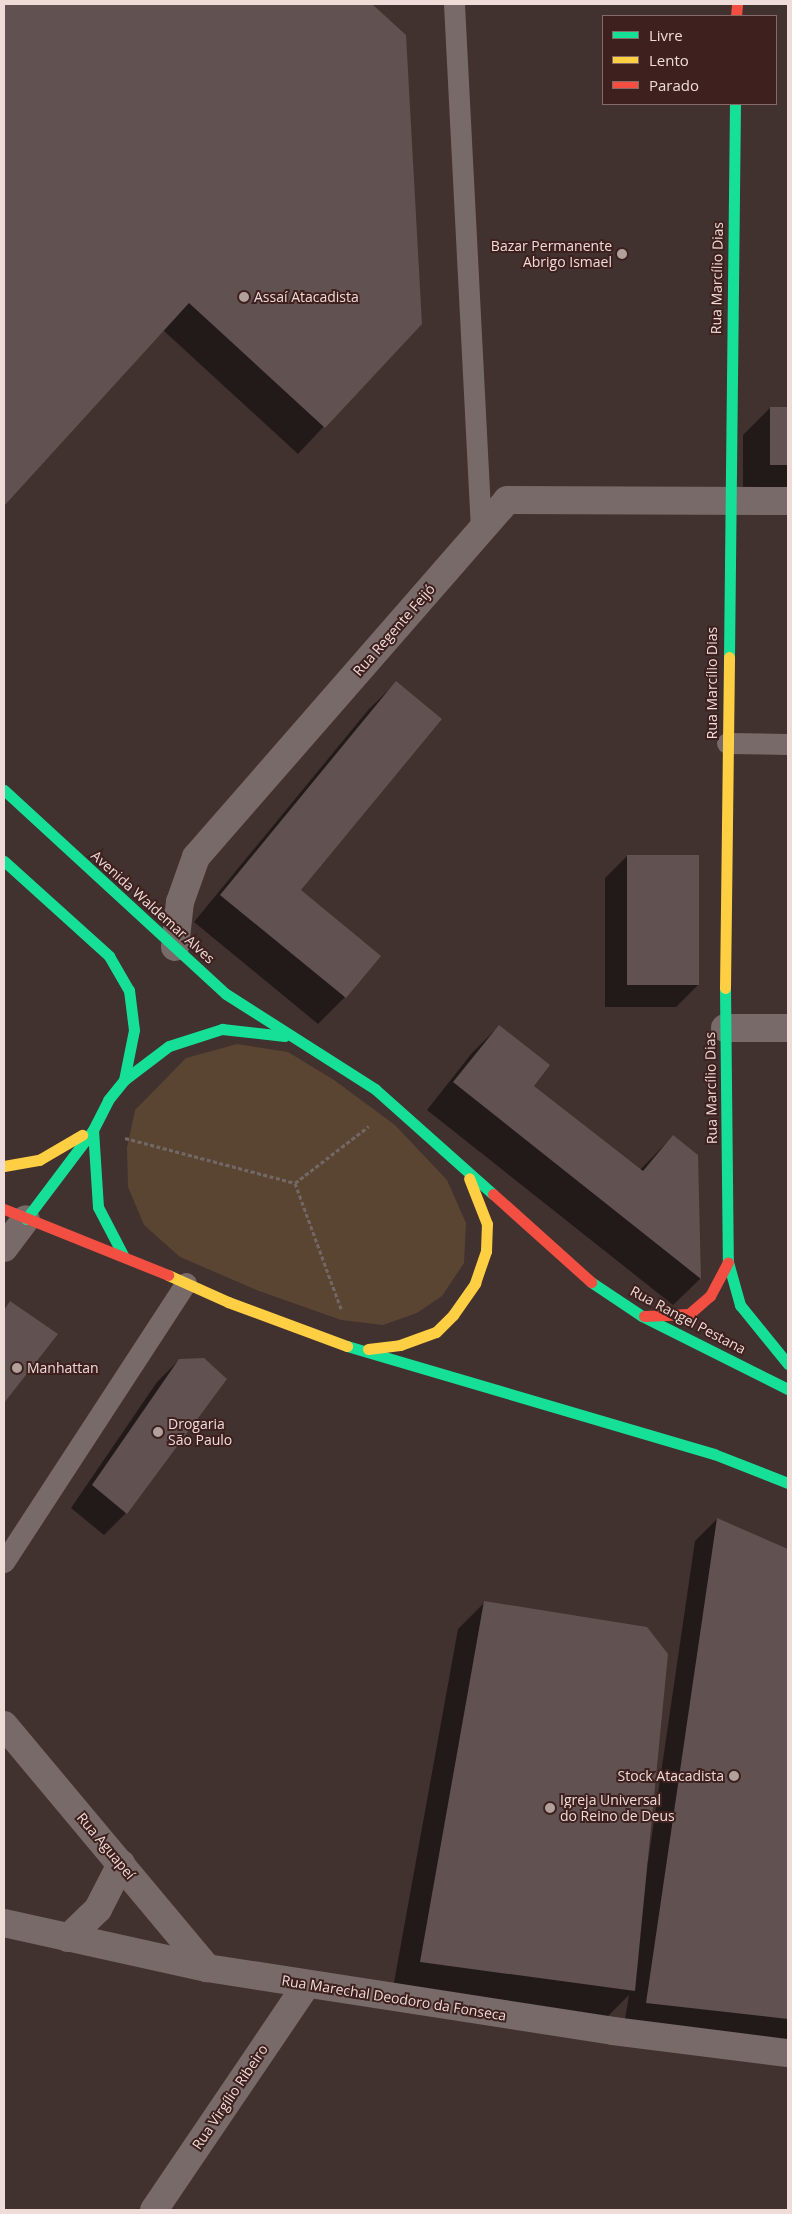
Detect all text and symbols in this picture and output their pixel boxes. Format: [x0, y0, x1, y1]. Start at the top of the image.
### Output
legend [602, 15, 777, 105]
text: Livre [649, 25, 683, 45]
text: Lento [649, 50, 689, 70]
text: Parado [649, 75, 699, 95]
street label: Rua Marcílio Dias [708, 222, 726, 334]
place label: Bazar Permanente Abrigo Ismael [491, 238, 612, 270]
marker: Bazar Permanente Abrigo Ismael [616, 248, 628, 260]
place label: Assaí Atacadista [254, 289, 359, 305]
marker: Assaí Atacadista [238, 291, 250, 303]
street label: Rua Regente Feijó [350, 581, 438, 679]
street label: Rua Marcílio Dias [704, 627, 720, 739]
street label: Avenida Waldemar Alves [88, 847, 218, 967]
street label: Rua Marcílio Dias [702, 1032, 720, 1144]
street label: Rua Rangel Pestana [627, 1282, 749, 1358]
place label: Manhattan [27, 1360, 99, 1376]
marker: Manhattan [11, 1362, 23, 1374]
place label: Drogaria São Paulo [168, 1416, 232, 1448]
marker: Drogaria São Paulo [152, 1426, 164, 1438]
place label: Stock Atacadista [618, 1768, 724, 1784]
marker: Stock Atacadista [728, 1770, 740, 1782]
place label: Igreja Universal do Reino de Deus [560, 1792, 675, 1824]
marker: Igreja Universal do Reino de Deus [544, 1802, 556, 1814]
street label: Rua Aguapeí [73, 1809, 139, 1883]
street label: Rua Marechal Deodoro da Fonseca [280, 1972, 508, 2024]
street label: Rua Virgílio Ribeiro [189, 2041, 271, 2153]

